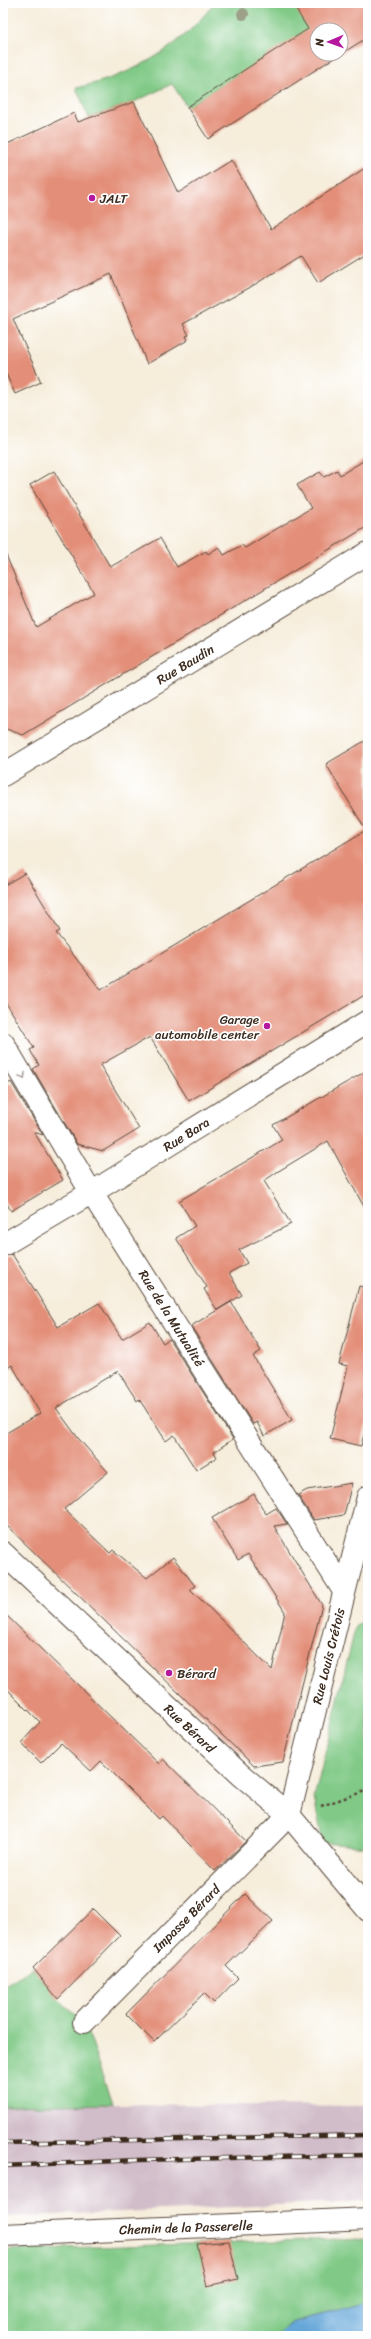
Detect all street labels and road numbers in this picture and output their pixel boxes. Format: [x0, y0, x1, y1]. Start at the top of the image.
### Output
street label: Rue Baudin [152, 638, 219, 691]
street label: Rue Bara [158, 1111, 215, 1158]
street label: Rue de la Mutualité [132, 1265, 211, 1372]
street label: Rue Louis Crétois [305, 1605, 352, 1707]
street label: Rue Bérard [158, 1698, 222, 1759]
street label: Impasse Bérard [146, 1878, 227, 1959]
street label: Chemin de la Passerelle [119, 2214, 254, 2241]

